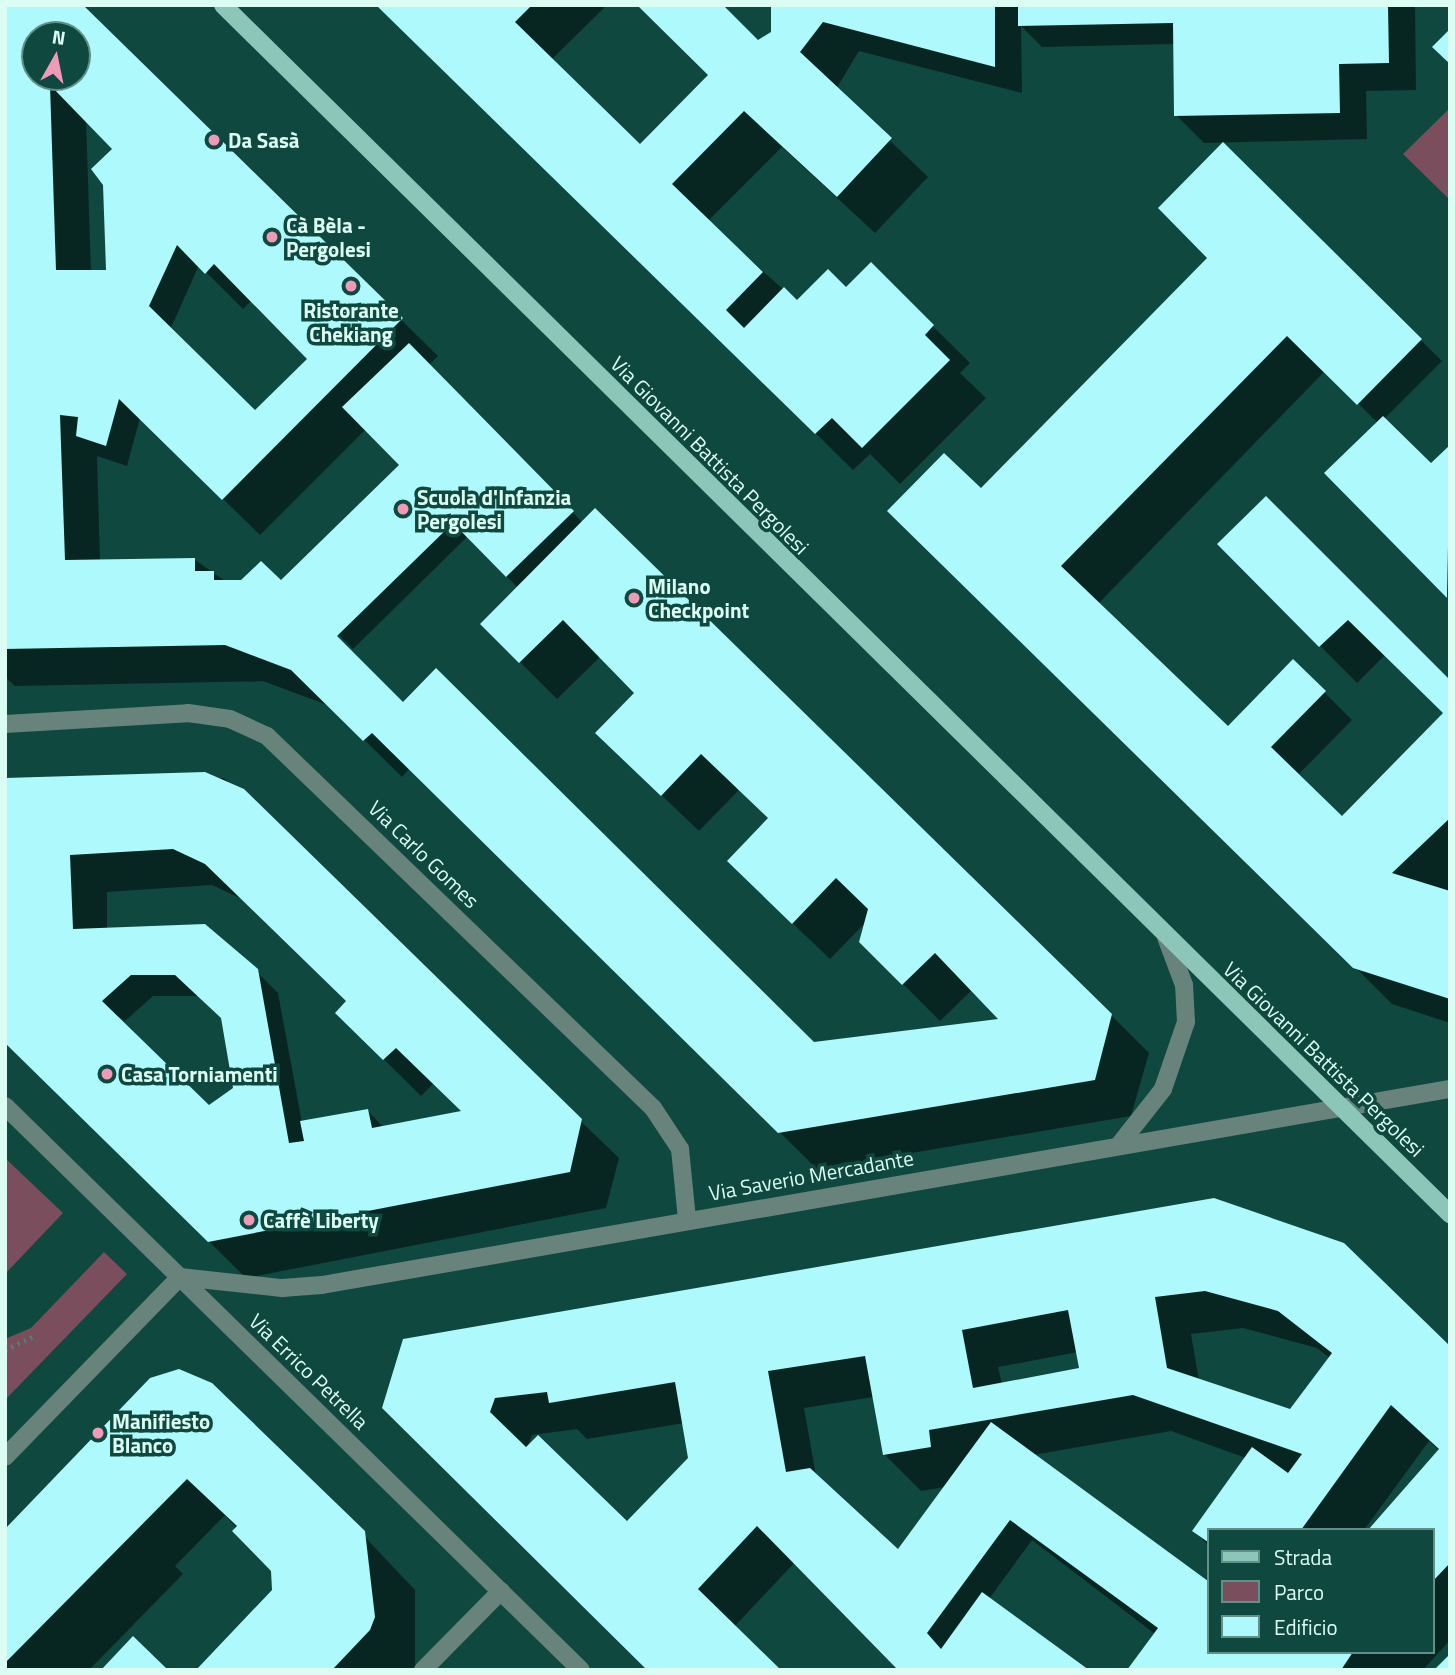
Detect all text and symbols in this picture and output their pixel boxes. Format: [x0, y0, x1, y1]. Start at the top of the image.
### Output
north arrow [21, 21, 91, 91]
text: N [50, 21, 68, 52]
place label: Da Sasà [228, 127, 300, 153]
marker: Da Sasà [206, 132, 222, 148]
place label: Cà Bèla - Pergolesi [286, 212, 371, 262]
marker: Cà Bèla - Pergolesi [264, 229, 280, 245]
marker: Ristorante Chekiang [343, 278, 359, 294]
place label: Ristorante Chekiang [303, 297, 399, 347]
street label: Via Giovanni Battista Pergolesi [606, 351, 814, 559]
place label: Scuola d'Infanzia Pergolesi [417, 484, 571, 534]
marker: Scuola d'Infanzia Pergolesi [395, 501, 411, 517]
place label: Milano Checkpoint [648, 573, 749, 623]
marker: Milano Checkpoint [626, 590, 642, 606]
street label: Via Carlo Gomes [364, 795, 484, 913]
street label: Via Giovanni Battista Pergolesi [1218, 956, 1430, 1162]
place label: Casa Torniamenti [121, 1061, 278, 1087]
marker: Casa Torniamenti [99, 1066, 115, 1082]
street label: Via Saverio Mercadante [707, 1145, 915, 1205]
place label: Caffè Liberty [263, 1207, 379, 1233]
marker: Caffè Liberty [241, 1212, 257, 1228]
street label: Via Errico Petrella [244, 1308, 374, 1434]
place label: Manifiesto Blanco [112, 1408, 210, 1458]
marker: Manifiesto Blanco [90, 1425, 106, 1441]
legend [1206, 1528, 1434, 1654]
text: Strada [1274, 1541, 1332, 1573]
text: Parco [1274, 1576, 1324, 1608]
text: Edificio [1274, 1611, 1338, 1643]

